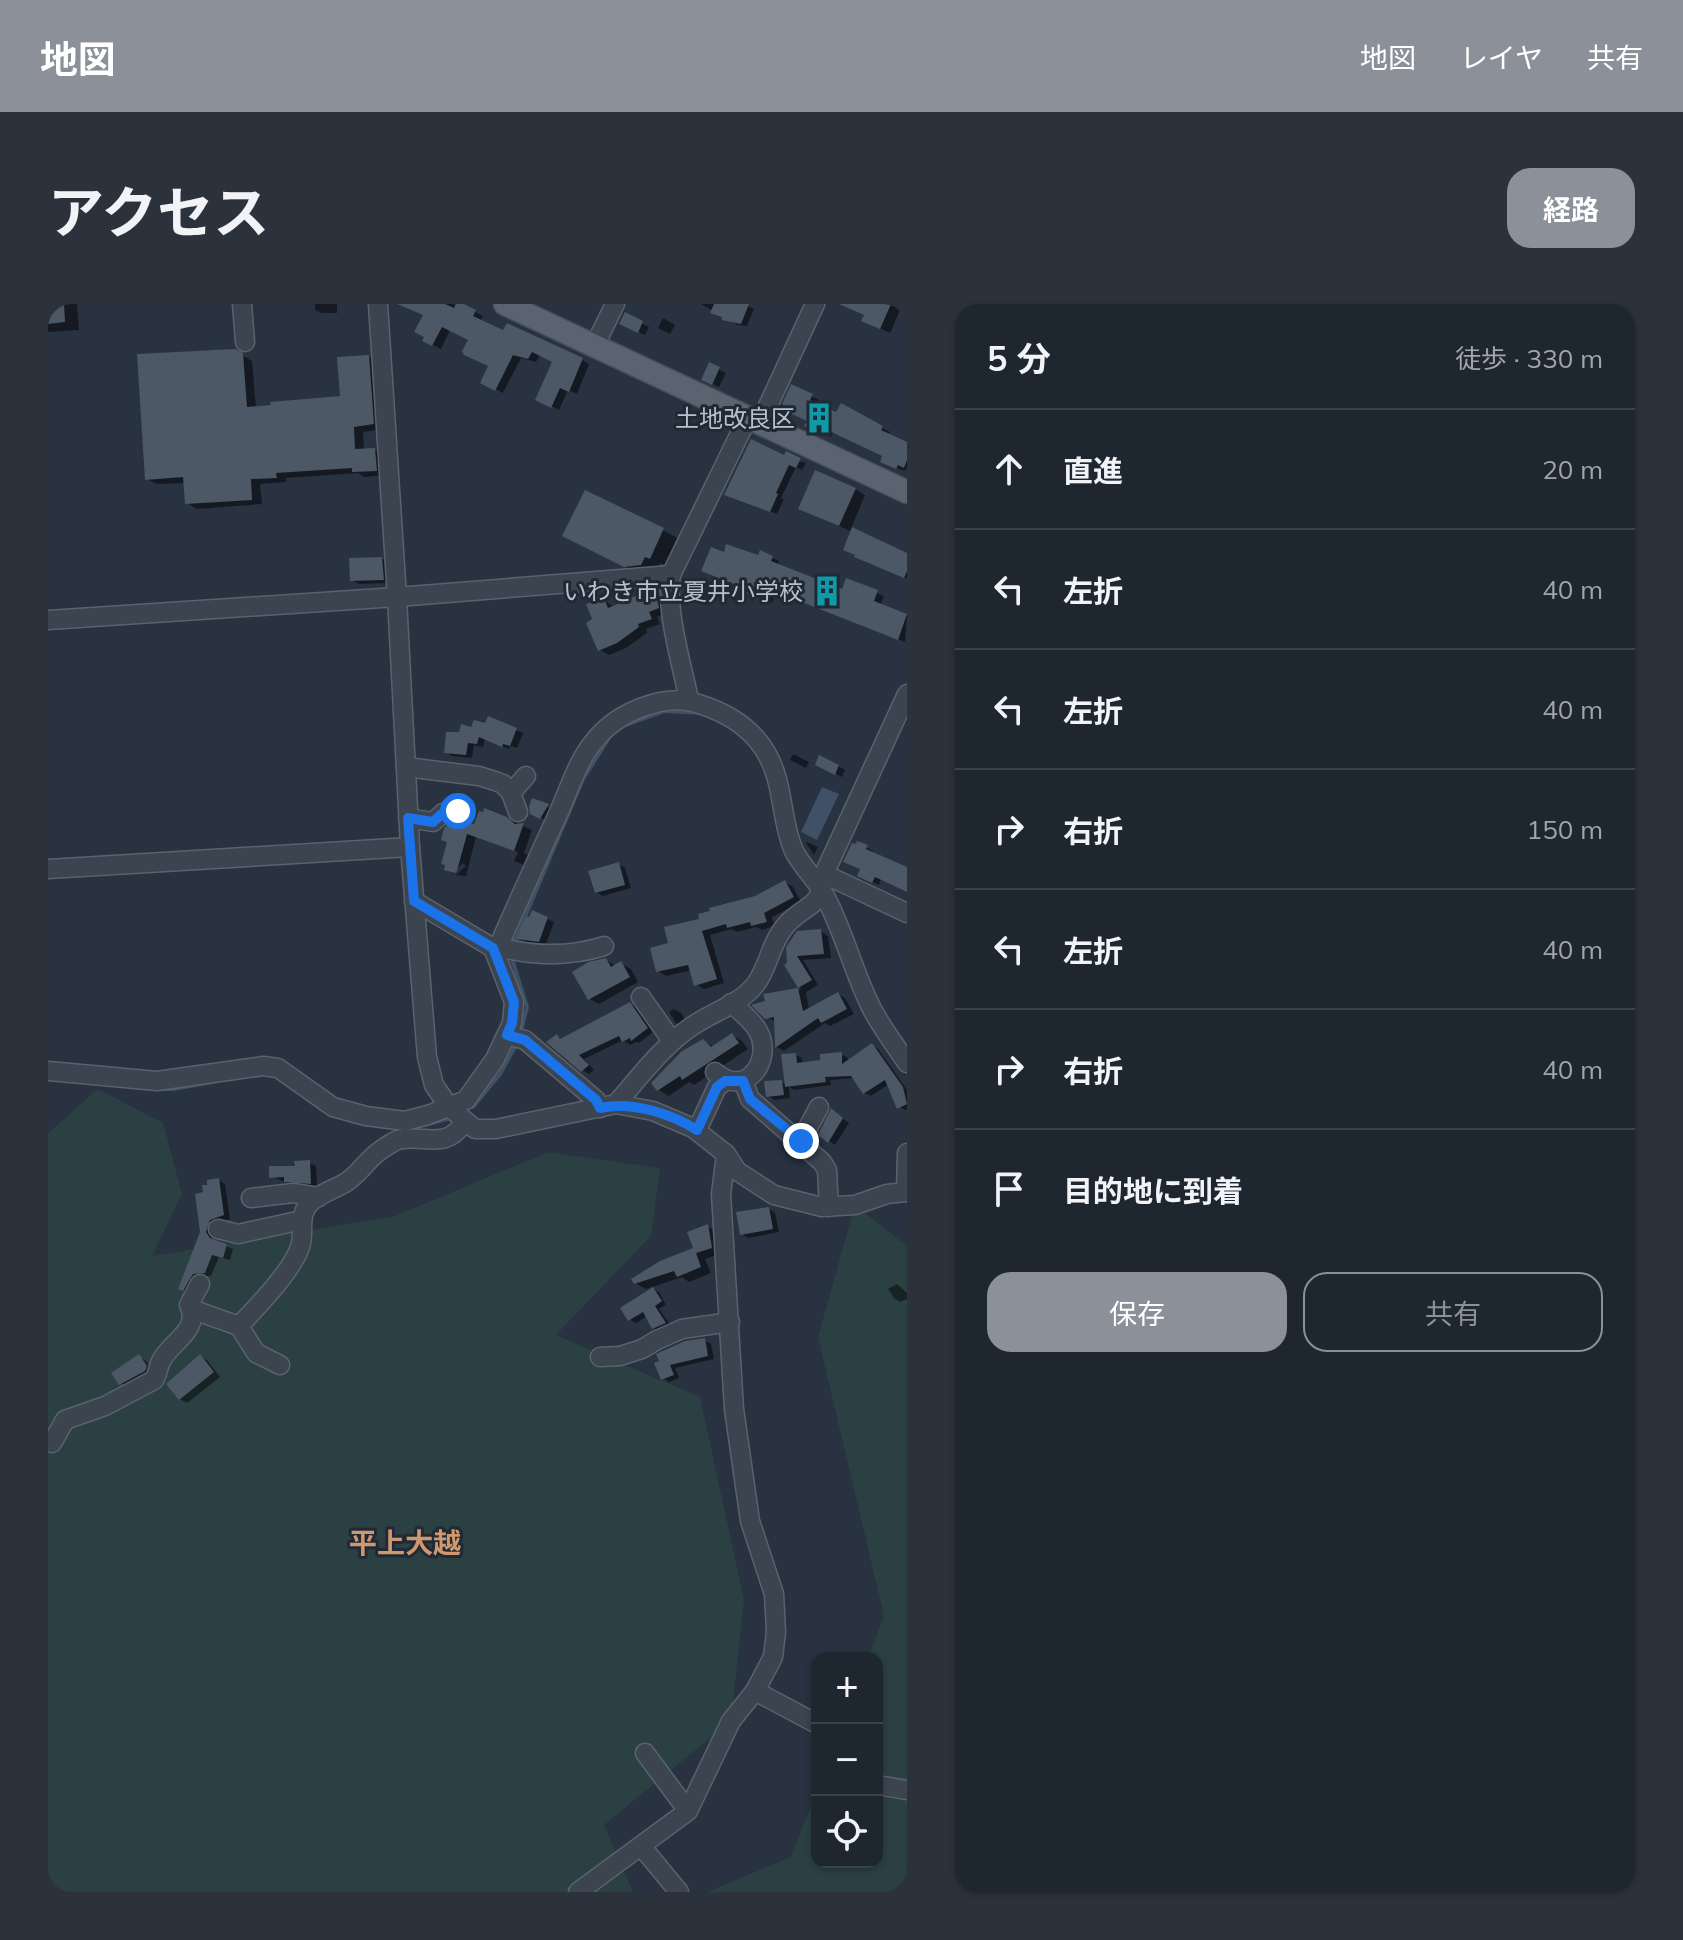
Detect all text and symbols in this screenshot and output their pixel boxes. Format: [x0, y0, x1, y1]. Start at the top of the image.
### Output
text: 地図 [40, 35, 116, 83]
text: 地図 [1360, 40, 1416, 75]
text: レイヤ [1460, 40, 1543, 75]
text: 共有 [1587, 40, 1643, 75]
button: 経路 [1507, 168, 1635, 248]
text: アクセス [48, 177, 269, 247]
text: 5 分 [987, 337, 1051, 380]
text: 徒歩 · 330 m [1455, 342, 1603, 375]
building icon: 土地改良区 [802, 401, 836, 435]
place label: 土地改良区 [675, 403, 795, 433]
icon: ahead [987, 447, 1031, 491]
text: 直進 [1063, 452, 1123, 490]
text: 20 m [1542, 453, 1603, 486]
icon: left [987, 567, 1031, 611]
text: 左折 [1063, 572, 1123, 610]
text: 40 m [1542, 573, 1603, 606]
building icon: いわき市立夏井小学校 [810, 574, 844, 608]
place label: いわき市立夏井小学校 [563, 576, 803, 606]
icon: left [987, 687, 1031, 731]
text: 左折 [1063, 692, 1123, 730]
text: 40 m [1542, 693, 1603, 726]
route start [440, 793, 476, 829]
icon: right [987, 807, 1031, 851]
text: 右折 [1063, 812, 1123, 850]
text: 150 m [1527, 813, 1603, 846]
icon: left [987, 927, 1031, 971]
text: 左折 [1063, 932, 1123, 970]
text: 40 m [1542, 933, 1603, 966]
icon: right [987, 1047, 1031, 1091]
text: 右折 [1063, 1052, 1123, 1090]
text: 40 m [1542, 1053, 1603, 1086]
route end [783, 1123, 819, 1159]
icon: arrive [987, 1167, 1031, 1211]
text: 目的地に到着 [1063, 1172, 1243, 1210]
button: 保存 [987, 1272, 1287, 1352]
button: 共有 [1303, 1272, 1603, 1352]
district label: 平上大越 [349, 1525, 461, 1560]
map controls [811, 1652, 883, 1868]
button: + [811, 1652, 883, 1724]
button: − [811, 1724, 883, 1796]
button: locate [811, 1796, 883, 1868]

